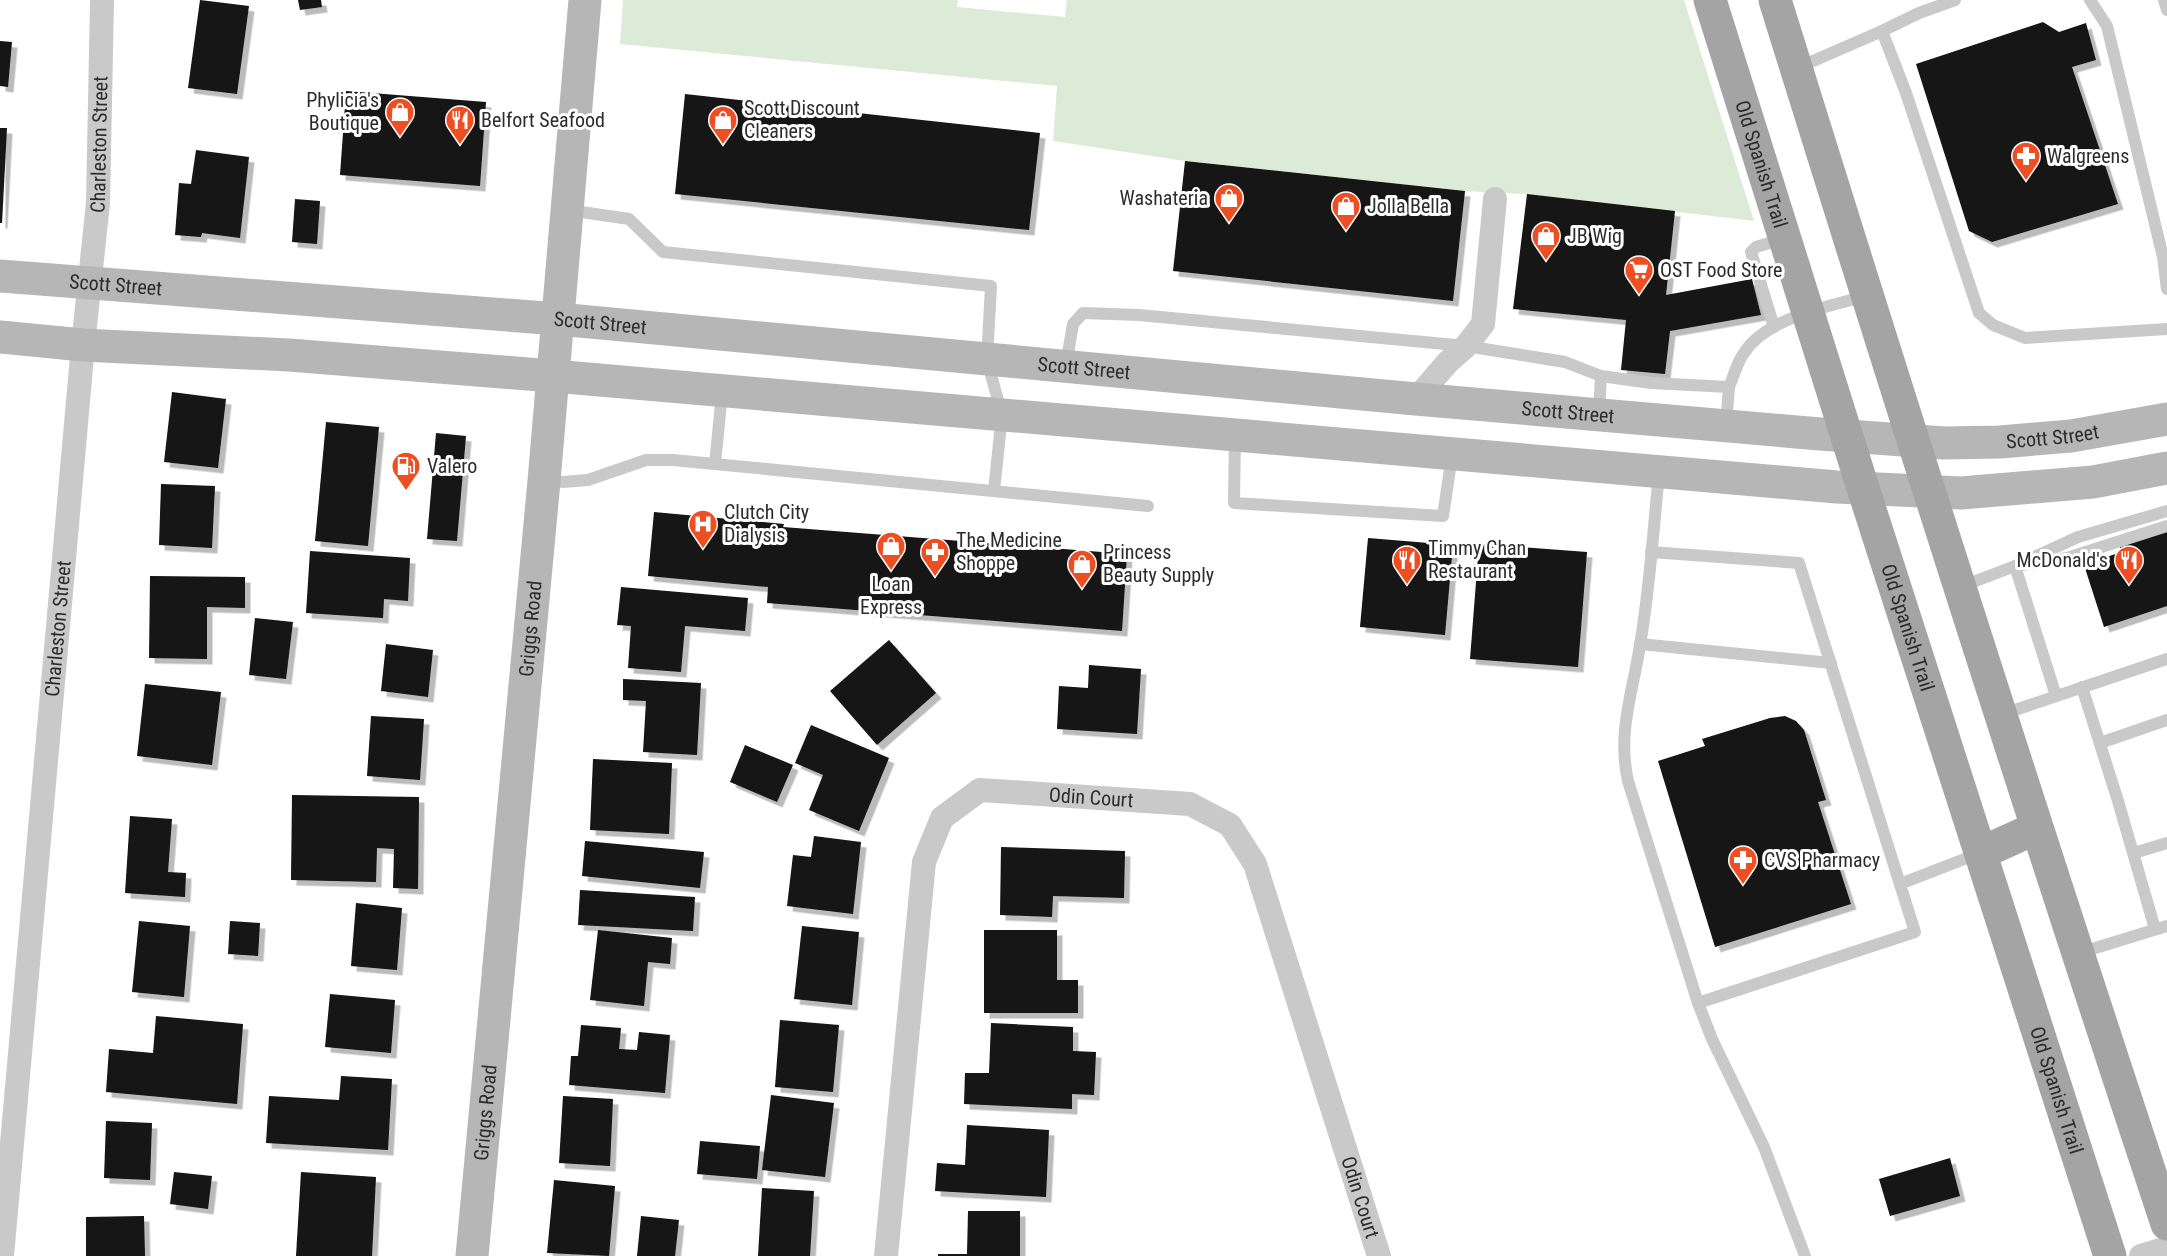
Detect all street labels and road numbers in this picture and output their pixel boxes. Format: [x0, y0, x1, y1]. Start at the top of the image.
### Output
street label: Charleston Street [85, 76, 113, 214]
street label: Old Spanish Trail [1730, 97, 1793, 231]
street label: Scott Street [68, 269, 163, 300]
street label: Scott Street [553, 307, 648, 339]
street label: Scott Street [1037, 352, 1132, 384]
street label: Scott Street [1521, 396, 1615, 428]
street label: Scott Street [2005, 419, 2101, 453]
street label: Charleston Street [40, 559, 76, 698]
street label: Old Spanish Trail [1876, 561, 1940, 694]
street label: Griggs Road [514, 580, 547, 678]
street label: Odin Court [1048, 783, 1134, 812]
street label: Old Spanish Trail [2025, 1023, 2088, 1157]
street label: Griggs Road [469, 1064, 502, 1162]
street label: Odin Court [1336, 1153, 1385, 1241]

